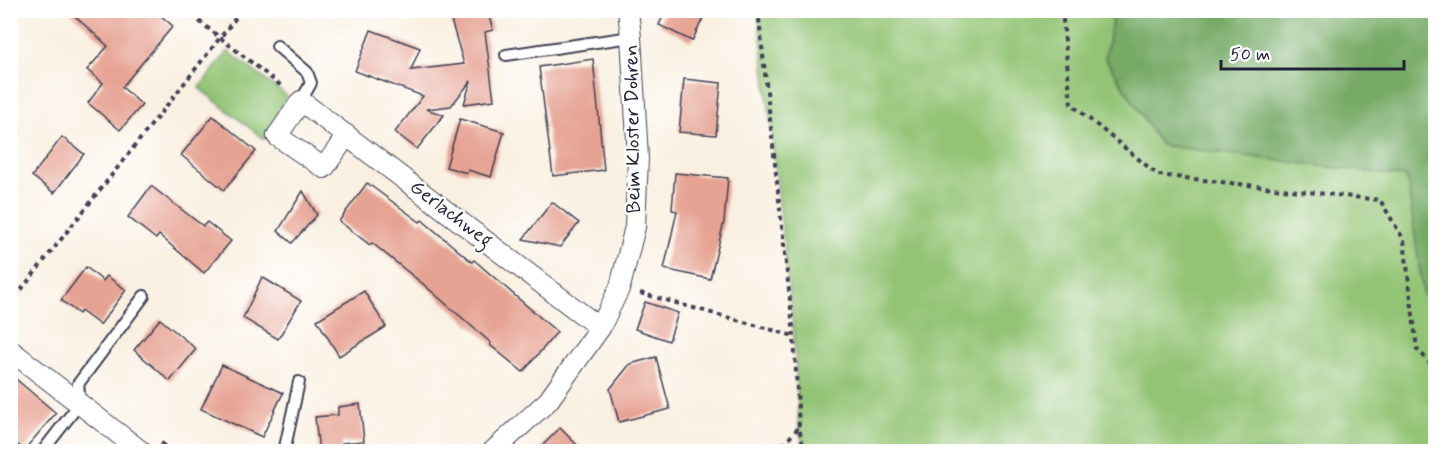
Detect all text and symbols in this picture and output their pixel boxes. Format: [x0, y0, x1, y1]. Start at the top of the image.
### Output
scale bar [1221, 33, 1404, 71]
text: 50 m [1230, 43, 1270, 67]
street label: Beim Kloster Dohren [618, 44, 648, 214]
street label: Gerlachweg [403, 174, 498, 256]

